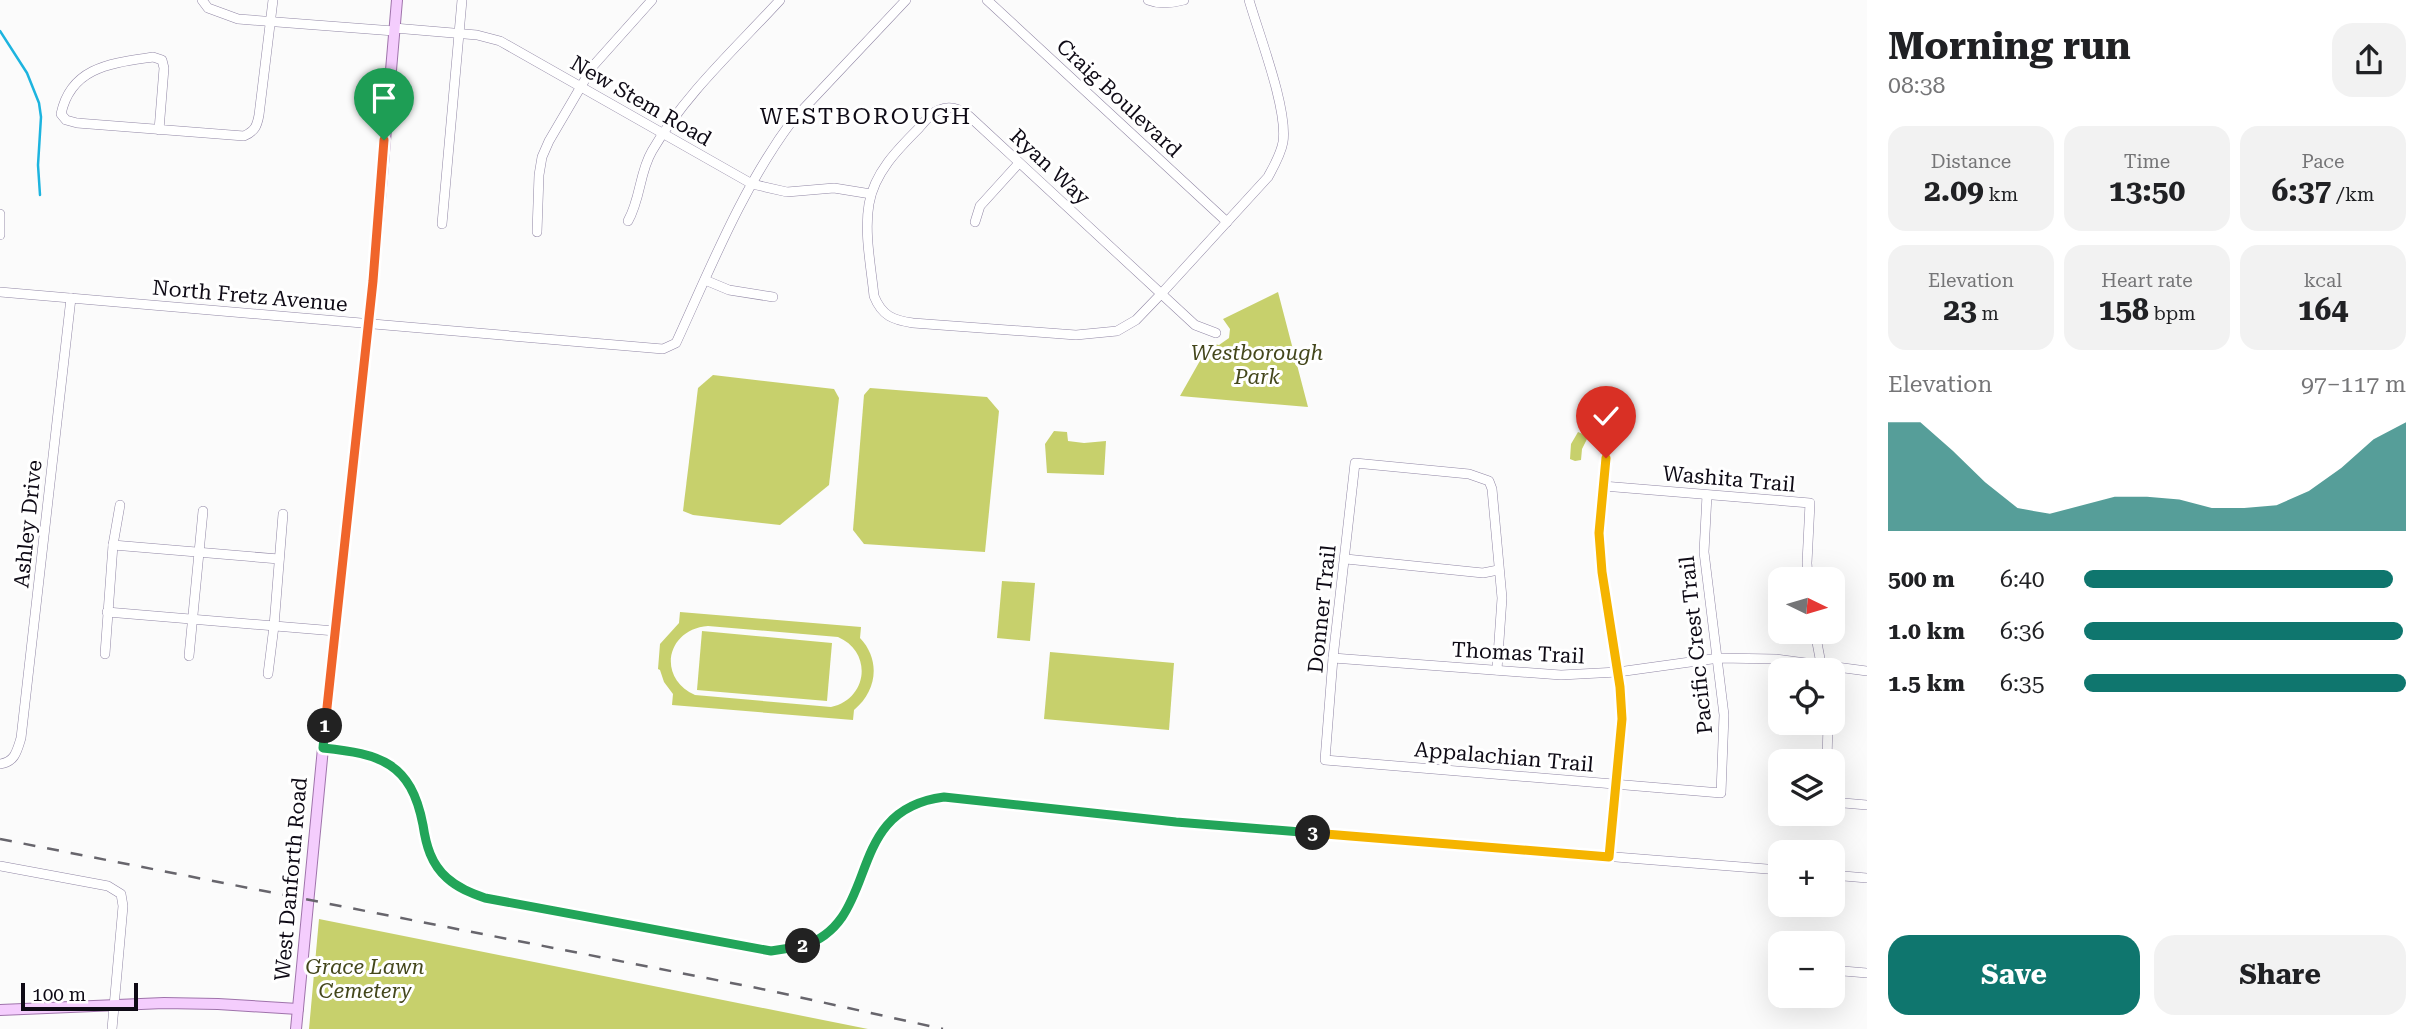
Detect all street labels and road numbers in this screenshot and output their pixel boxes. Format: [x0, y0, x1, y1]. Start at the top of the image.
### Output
street label: Craig Boulevard [1052, 34, 1187, 162]
street label: New Stem Road [566, 51, 716, 151]
street label: Ryan Way [1005, 124, 1095, 210]
street label: North Fretz Avenue [151, 276, 349, 316]
street label: Ashley Drive [9, 459, 47, 589]
street label: Washita Trail [1662, 461, 1797, 497]
street label: Donner Trail [1303, 543, 1341, 674]
street label: Pacific Crest Trail [1675, 554, 1717, 735]
street label: Thomas Trail [1451, 638, 1586, 668]
street label: Appalachian Trail [1413, 737, 1595, 777]
street label: West Danforth Road [270, 776, 312, 982]

